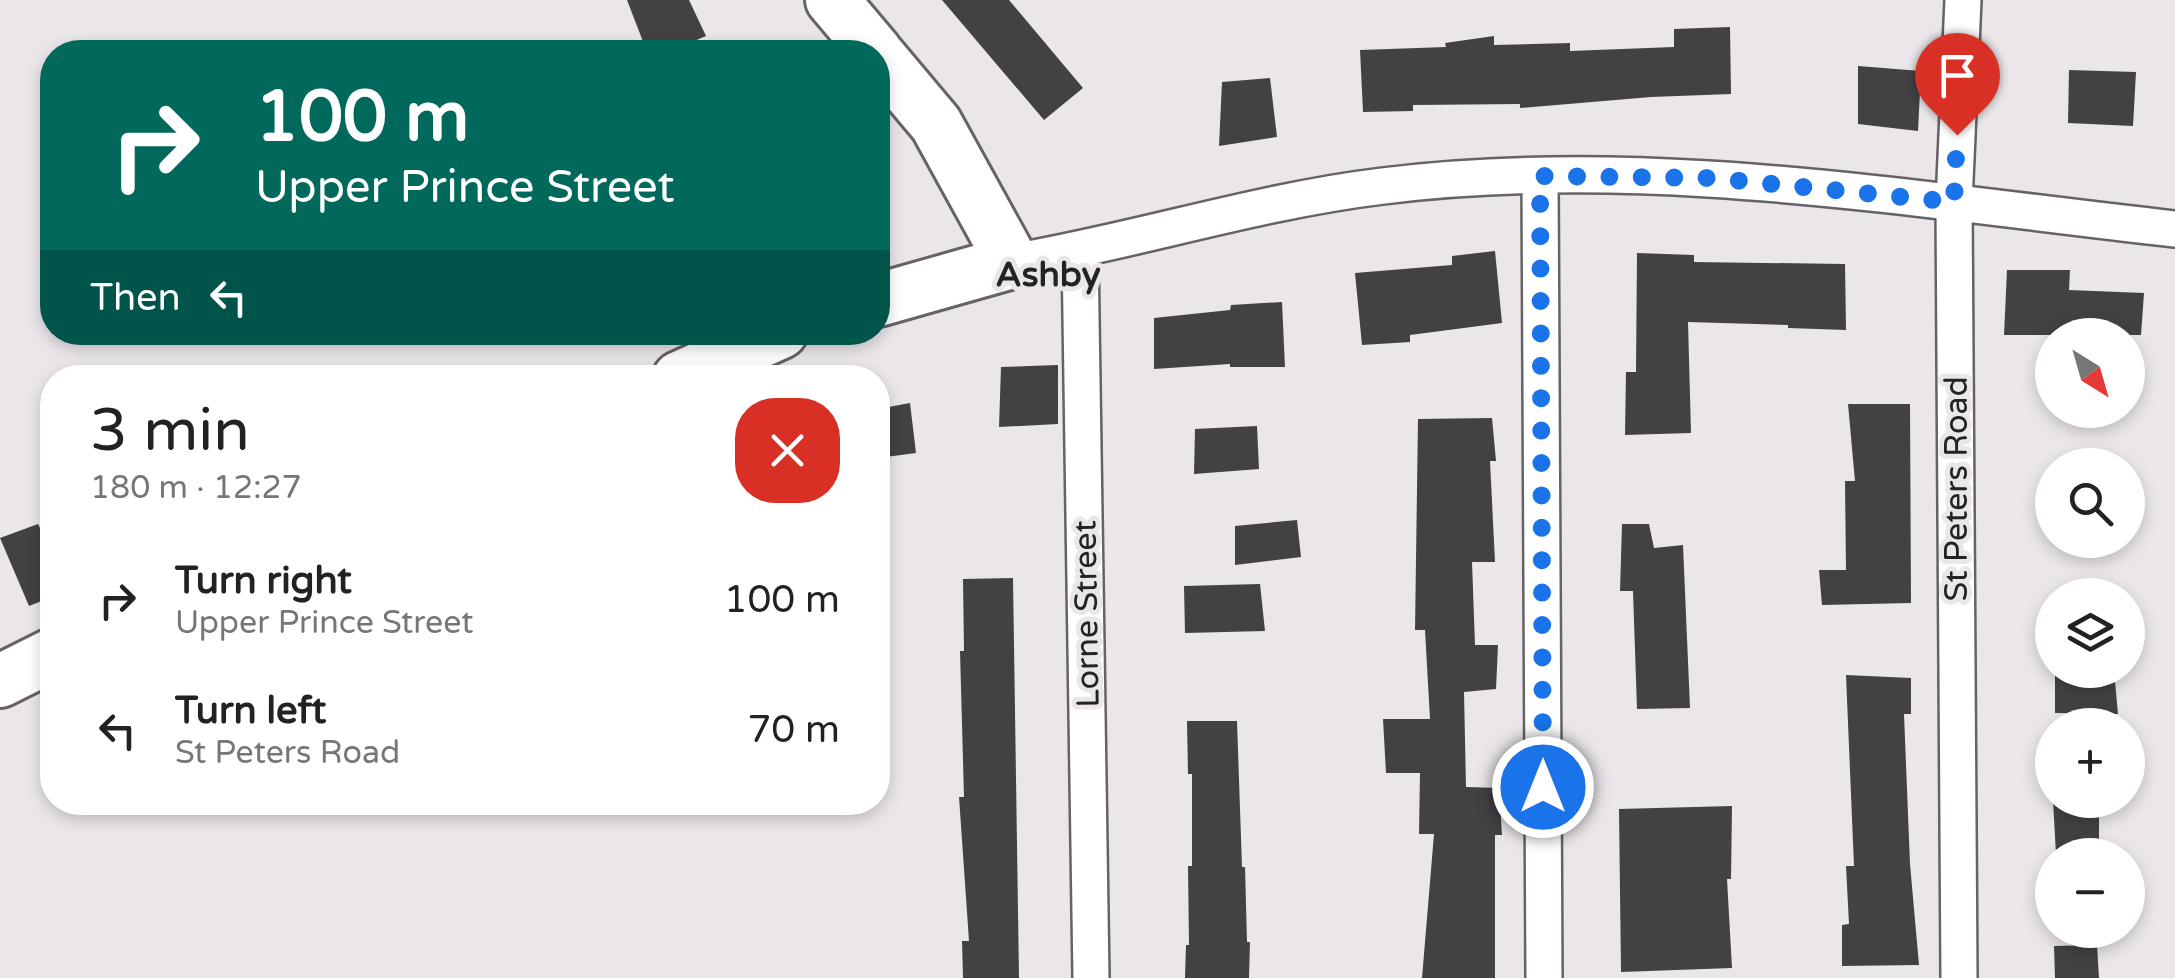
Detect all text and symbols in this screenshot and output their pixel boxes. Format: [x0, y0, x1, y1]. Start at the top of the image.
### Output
pin [1915, 33, 2000, 136]
icon: arrive [1930, 48, 1985, 103]
text: 100 m [255, 76, 469, 160]
icon: right [90, 80, 220, 210]
text: Upper Prince Street [255, 161, 675, 215]
district label: Ashby [996, 254, 1101, 296]
icon: left [201, 270, 256, 325]
text: Then [90, 275, 181, 321]
north arrow [2035, 318, 2145, 428]
map controls [2035, 318, 2145, 948]
street label: St Peters Road [1938, 376, 1976, 602]
text: 3 min [90, 395, 250, 467]
button: close [735, 398, 840, 503]
button: search [2035, 448, 2145, 558]
text: 180 m · 12:27 [90, 469, 302, 507]
street label: Lorne Street [1066, 520, 1108, 708]
text: Turn right [175, 558, 352, 604]
icon: right [90, 573, 145, 628]
text: 100 m [724, 577, 840, 623]
button: layers [2035, 578, 2145, 688]
text: Upper Prince Street [175, 604, 474, 642]
text: Turn left [175, 688, 326, 734]
icon: left [90, 703, 145, 758]
text: 70 m [748, 707, 840, 753]
button: + [2035, 708, 2145, 818]
text: St Peters Road [175, 734, 400, 772]
position arrow [1491, 735, 1595, 839]
button: − [2035, 838, 2145, 948]

